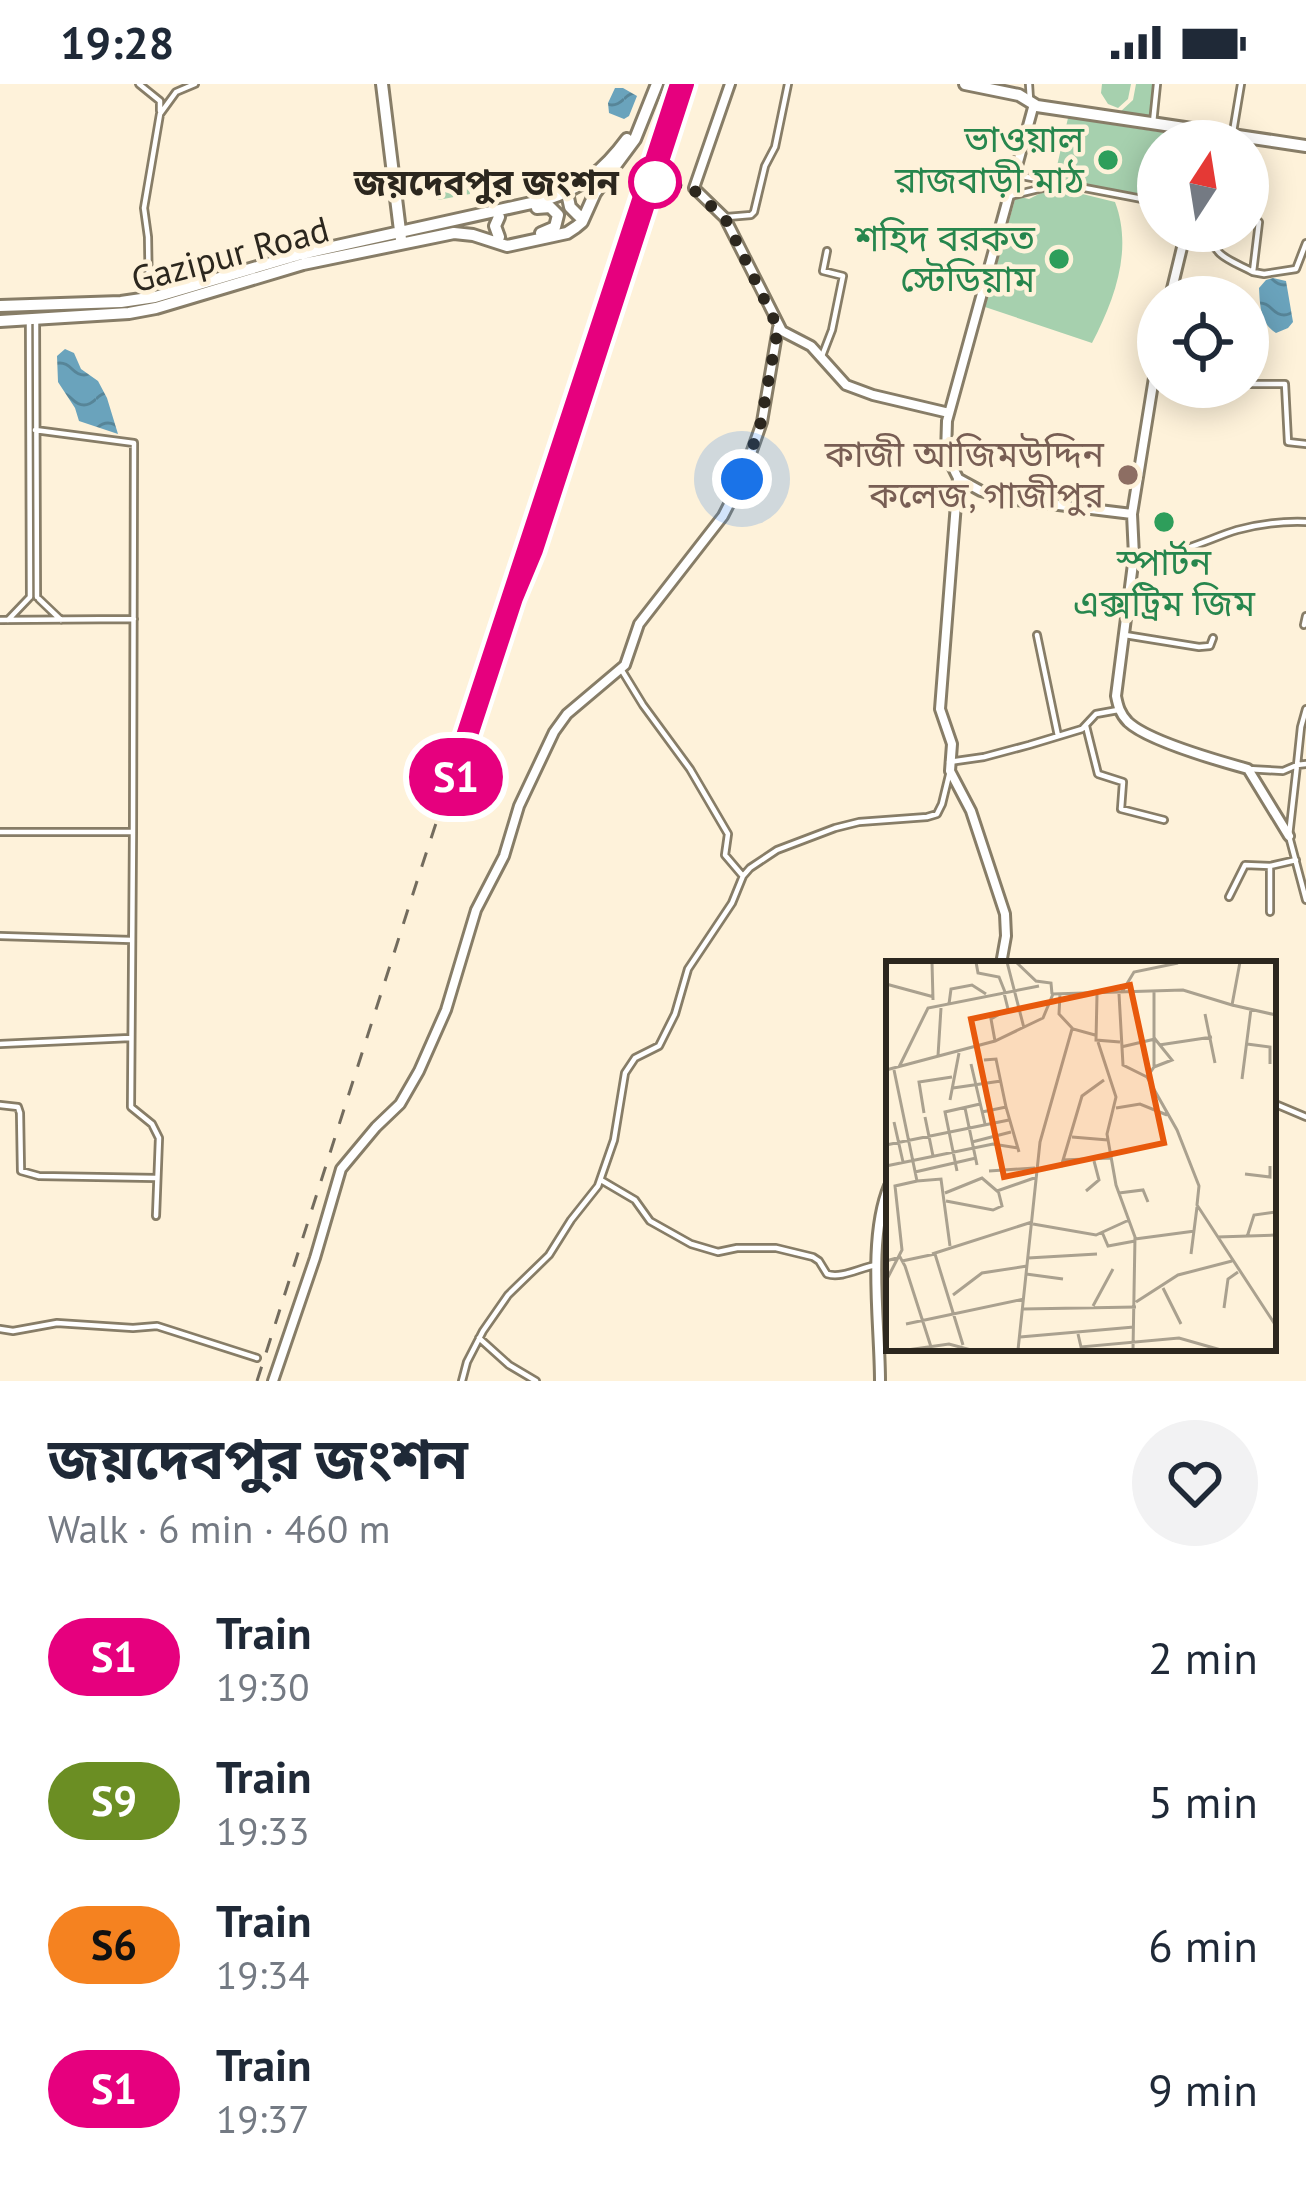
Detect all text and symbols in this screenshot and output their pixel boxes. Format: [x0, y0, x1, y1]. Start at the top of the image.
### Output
text: 19:28 [60, 13, 174, 71]
place label: ভাওয়াল রাজবাড়ী মাঠ [894, 115, 1085, 203]
north arrow [1137, 120, 1269, 252]
map controls [1137, 120, 1269, 408]
marker: ভাওয়াল রাজবাড়ী মাঠ [1095, 147, 1121, 173]
marker: জয়দেবপুর জংশন [630, 157, 680, 207]
place label: জয়দেবপুর জংশন [353, 158, 620, 205]
street label: Gazipur Road [126, 205, 334, 302]
place label: শহিদ বরকত স্টেডিয়াম [854, 214, 1036, 302]
marker: শহিদ বরকত স্টেডিয়াম [1046, 246, 1072, 272]
button: locate [1137, 276, 1269, 408]
place label: কাজী আজিমউদ্দিন কলেজ, গাজীপুর [824, 430, 1105, 518]
your location [712, 449, 772, 509]
marker: কাজী আজিমউদ্দিন কলেজ, গাজীপুর [1115, 462, 1141, 488]
marker: স্পার্টন এক্সট্রিম জিম [1151, 509, 1177, 535]
place label: স্পার্টন এক্সট্রিম জিম [1073, 538, 1256, 626]
line badge: S1 [402, 738, 510, 816]
text: S1 [433, 749, 479, 804]
inset map [886, 961, 1276, 1351]
button: heart [1132, 1420, 1258, 1546]
text: জয়দেবপুর জংশন [48, 1421, 468, 1495]
text: Walk · 6 min · 460 m [48, 1503, 390, 1554]
text: Train [216, 1603, 312, 1661]
text: 2 min [1148, 1628, 1258, 1686]
text: S1 [91, 1629, 137, 1684]
text: 19:30 [216, 1661, 310, 1712]
text: Train [216, 1747, 312, 1805]
text: 5 min [1148, 1772, 1258, 1830]
text: S9 [91, 1773, 137, 1828]
text: 19:33 [216, 1805, 310, 1856]
text: Train [216, 1891, 312, 1949]
text: 6 min [1148, 1916, 1258, 1974]
text: S6 [91, 1917, 137, 1972]
text: 19:34 [216, 1949, 310, 2000]
text: Train [216, 2035, 312, 2093]
text: 9 min [1148, 2060, 1258, 2118]
text: S1 [91, 2061, 137, 2116]
text: 19:37 [216, 2093, 310, 2144]

